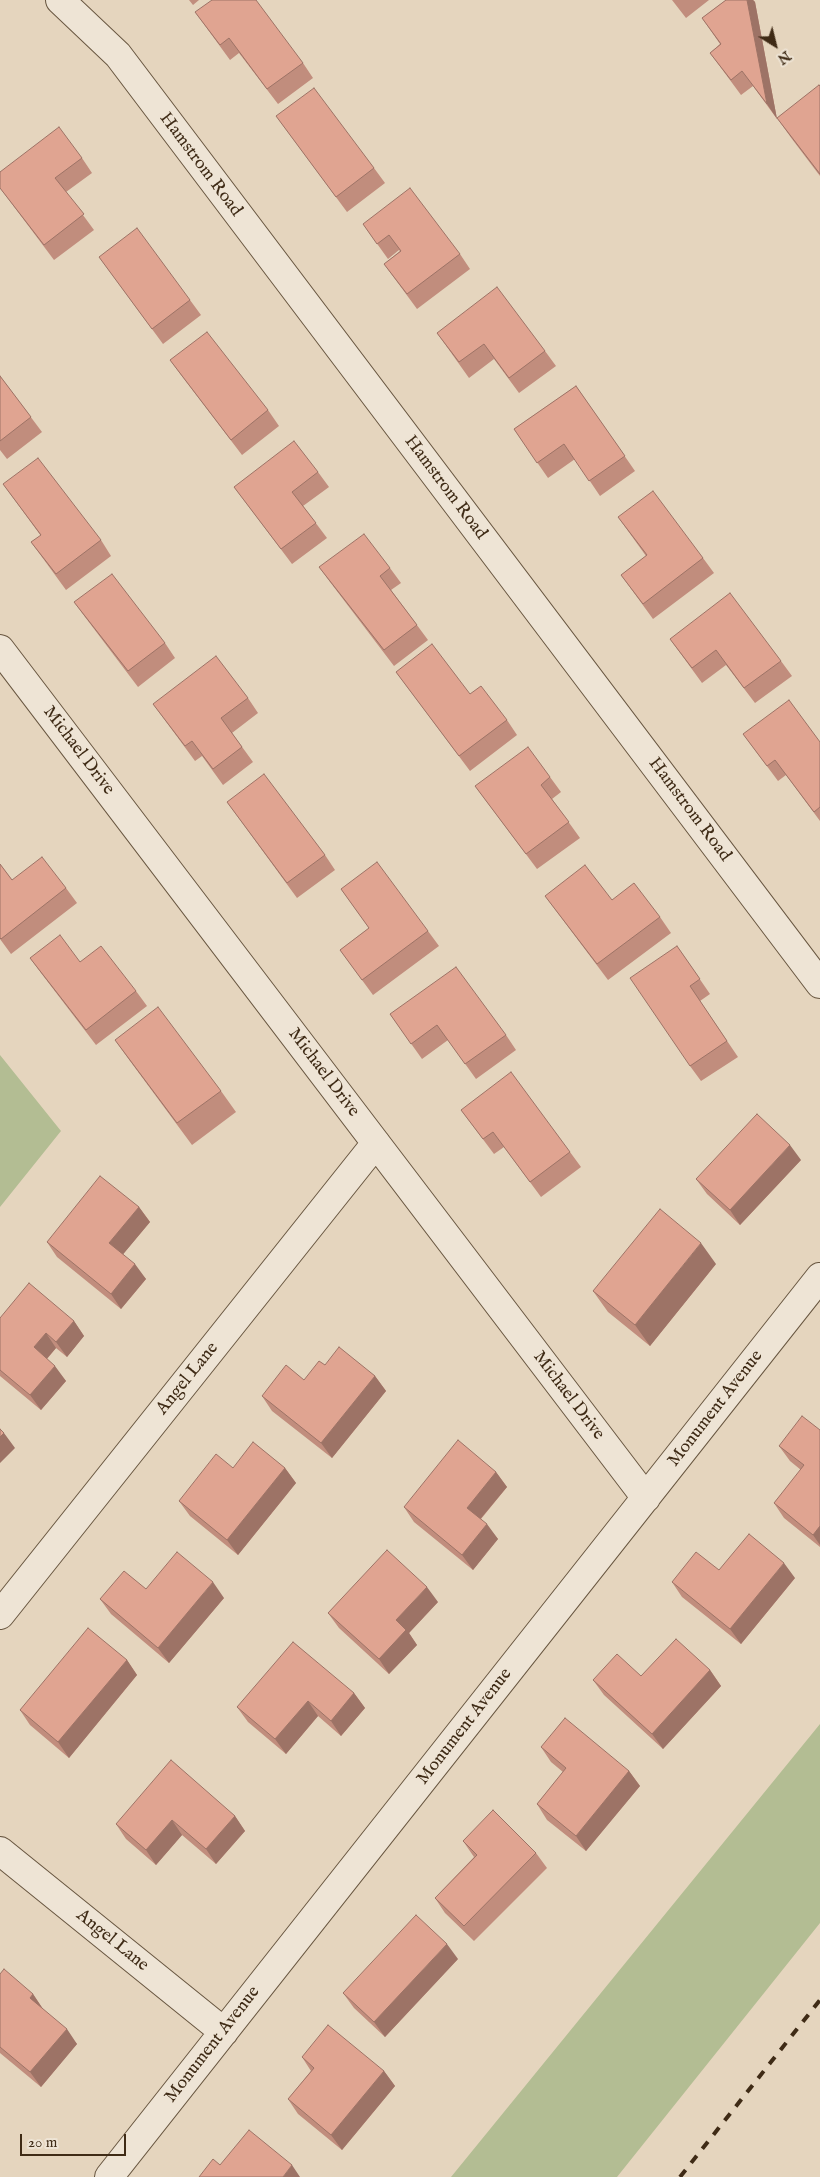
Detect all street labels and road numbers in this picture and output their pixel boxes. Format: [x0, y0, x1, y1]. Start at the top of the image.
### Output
street label: Hamstrom Road [154, 109, 246, 221]
street label: Hamstrom Road [399, 432, 491, 544]
street label: Michael Drive [38, 702, 118, 800]
street label: Hamstrom Road [643, 754, 735, 866]
street label: Michael Drive [283, 1024, 363, 1122]
street label: Angel Lane [152, 1338, 224, 1420]
street label: Monument Avenue [664, 1346, 768, 1472]
street label: Michael Drive [528, 1347, 608, 1445]
street label: Monument Avenue [413, 1664, 517, 1790]
street label: Angel Lane [71, 1905, 153, 1977]
street label: Monument Avenue [161, 1982, 265, 2108]

